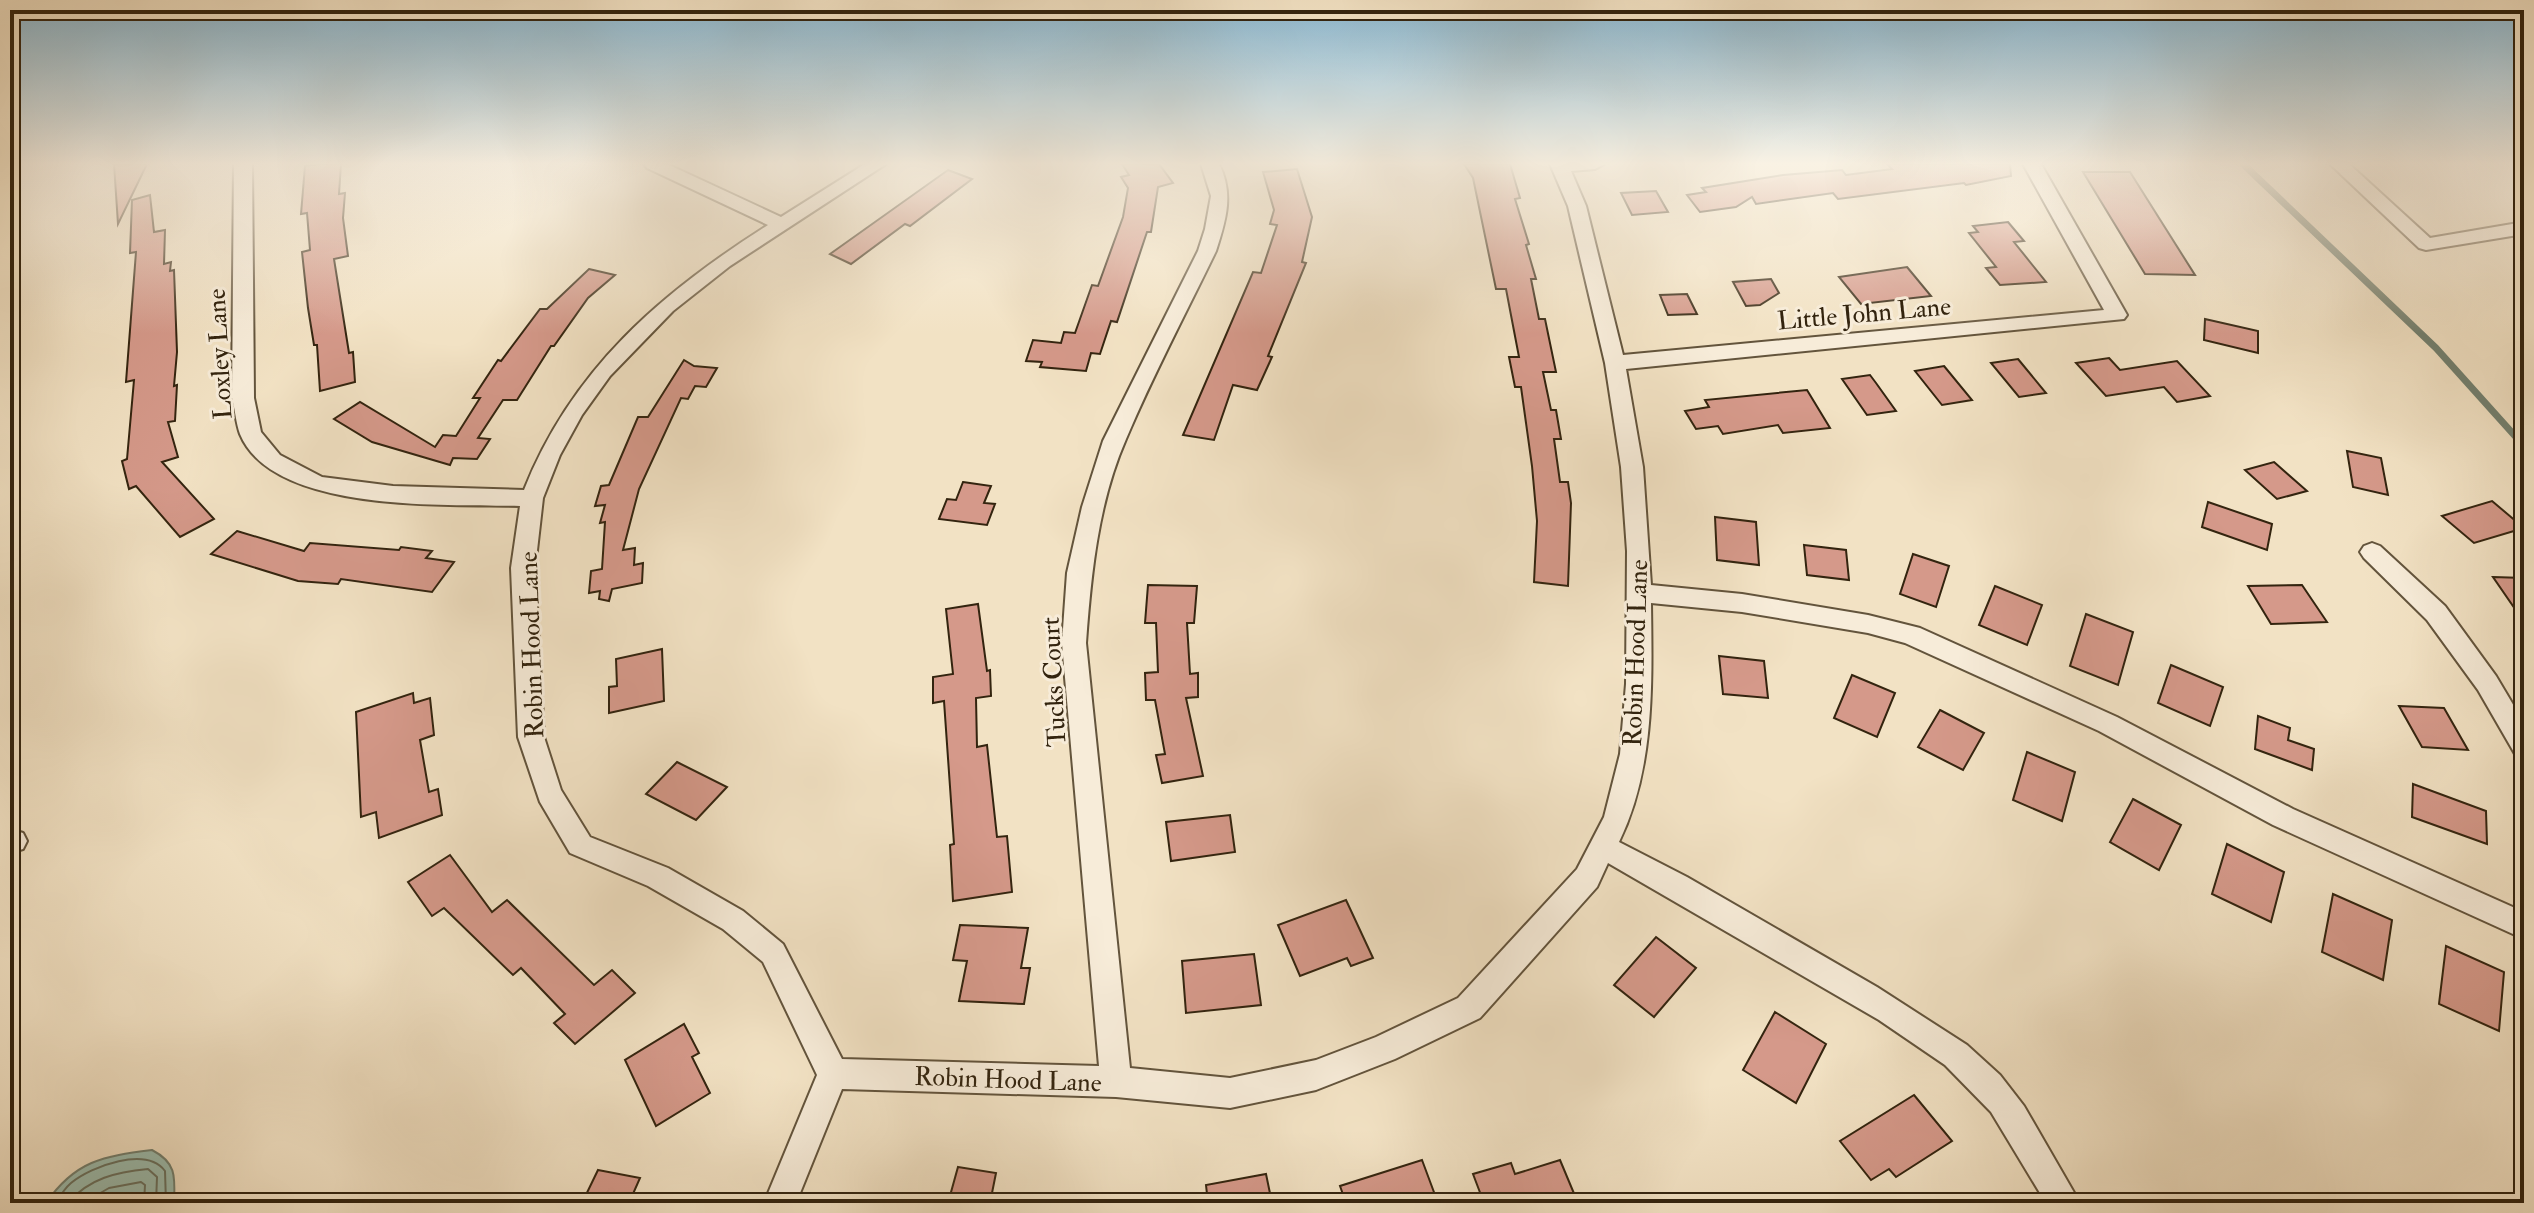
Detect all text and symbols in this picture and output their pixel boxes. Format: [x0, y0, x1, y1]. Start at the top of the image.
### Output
street label: Loxley Lane [201, 288, 239, 420]
street label: Little John Lane [1776, 290, 1952, 338]
street label: Robin Hood Lane [513, 551, 551, 739]
street label: Robin Hood Lane [1617, 559, 1655, 747]
street label: Tucks Court [1035, 616, 1073, 748]
street label: Robin Hood Lane [914, 1061, 1102, 1099]

